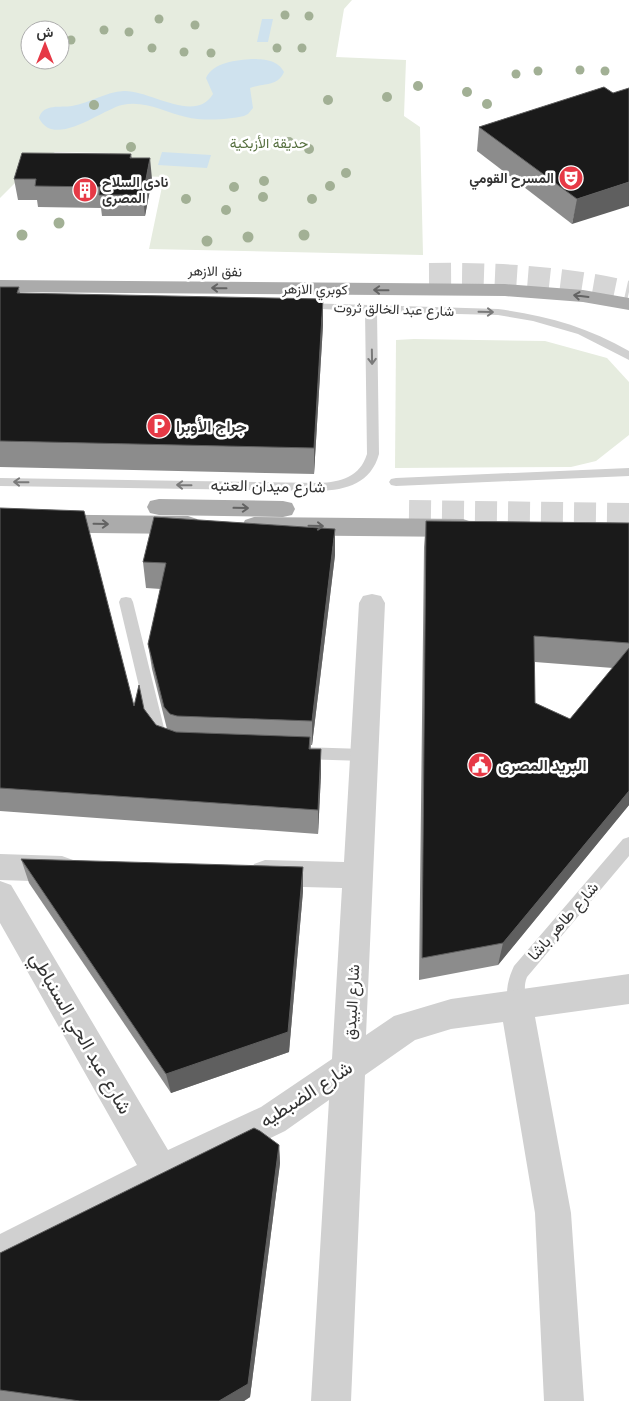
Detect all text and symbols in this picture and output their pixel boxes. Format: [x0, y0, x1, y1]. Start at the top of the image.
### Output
north arrow [20, 20, 70, 70]
text: ش [37, 23, 54, 41]
park label: حديقة الأزبكية [230, 134, 308, 152]
theatre icon: المسرح القومي [558, 165, 584, 191]
place label: المسرح القومي [469, 169, 554, 190]
place label: نادى السلاح المصرى [102, 173, 169, 207]
building icon: نادى السلاح المصرى [72, 177, 98, 203]
street label: نفق الازهر [187, 262, 242, 280]
street label: كوبري الازهر [281, 279, 348, 302]
one-way arrow [211, 283, 228, 293]
one-way arrow [374, 285, 390, 295]
one-way arrow [573, 291, 589, 301]
street label: شارع عبد الخالق ثروت [333, 298, 455, 322]
one-way arrow [478, 307, 494, 317]
one-way arrow [367, 348, 377, 365]
parking icon: جراج الأوبرا [146, 413, 172, 439]
place label: جراج الأوبرا [176, 416, 247, 437]
street label: شارع ميدان العتبه [210, 474, 326, 499]
one-way arrow [14, 478, 30, 487]
one-way arrow [176, 480, 192, 490]
one-way arrow [232, 503, 249, 513]
one-way arrow [92, 519, 109, 529]
one-way arrow [308, 521, 324, 531]
public building icon: البريد المصرى [467, 752, 493, 778]
place label: البريد المصرى [498, 755, 587, 776]
street label: شارع طاهر باشا [523, 877, 604, 966]
street label: شارع عبد الحي السنباطي [22, 947, 138, 1120]
street label: شارع البيدق [340, 964, 365, 1040]
street label: شارع الضبطيه [255, 1055, 357, 1133]

